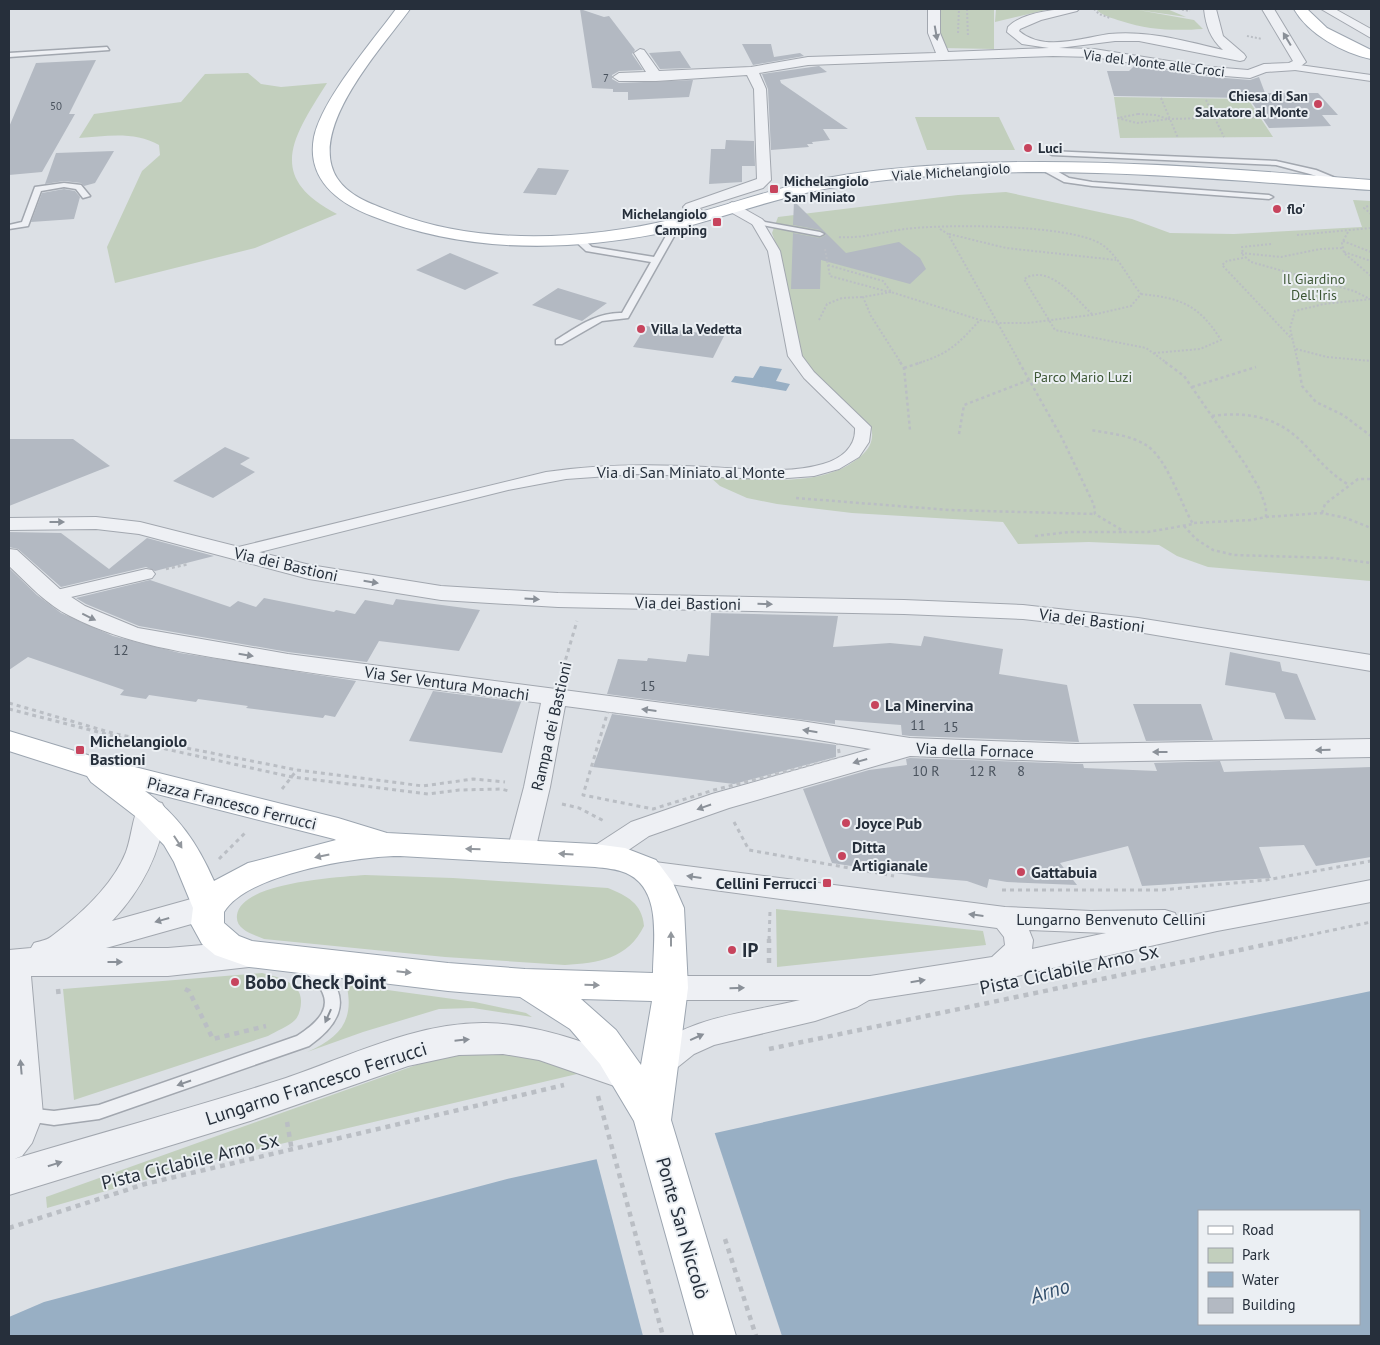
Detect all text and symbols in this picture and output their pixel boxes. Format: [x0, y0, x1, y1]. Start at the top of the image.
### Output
one-way arrow [932, 25, 940, 41]
one-way arrow [1282, 33, 1292, 46]
street label: Via del Monte alle Croci [1081, 45, 1226, 81]
house number: 7 [603, 71, 609, 85]
place label: Chiesa di San Salvatore al Monte [1195, 87, 1308, 121]
marker: Chiesa di San Salvatore al Monte [1312, 98, 1324, 110]
house number: 50 [50, 99, 62, 113]
place label: Luci [1038, 139, 1063, 157]
marker: Luci [1022, 142, 1034, 154]
street label: Viale Michelangiolo [890, 159, 1011, 185]
place label: Michelangiolo San Miniato [784, 172, 869, 206]
marker: Michelangiolo San Miniato [768, 183, 780, 195]
place label: flo' [1287, 200, 1305, 218]
marker: flo' [1271, 203, 1283, 215]
place label: Michelangiolo Camping [622, 205, 707, 239]
marker: Michelangiolo Camping [711, 216, 723, 228]
park label: Il Giardino Dell'Iris [1283, 270, 1345, 304]
place label: Villa la Vedetta [650, 320, 742, 338]
marker: Villa la Vedetta [635, 323, 647, 335]
park label: Parco Mario Luzi [1034, 368, 1132, 386]
street label: Via di San Miniato al Monte [596, 462, 785, 482]
one-way arrow [50, 518, 66, 526]
street label: Via dei Bastioni [231, 542, 340, 586]
one-way arrow [363, 578, 379, 586]
street label: Via dei Bastioni [634, 592, 741, 614]
one-way arrow [524, 596, 540, 604]
one-way arrow [757, 601, 773, 609]
street label: Via dei Bastioni [1037, 603, 1146, 636]
one-way arrow [81, 613, 96, 621]
house number: 12 [113, 641, 129, 659]
one-way arrow [238, 652, 254, 660]
street label: Rampa dei Bastioni [526, 660, 576, 792]
street label: Via Ser Ventura Monachi [362, 661, 531, 704]
house number: 15 [640, 677, 656, 695]
place label: La Minervina [885, 695, 973, 715]
marker: La Minervina [869, 699, 881, 711]
one-way arrow [641, 706, 657, 714]
house number: 11 [910, 716, 926, 734]
house number: 15 [943, 718, 959, 736]
one-way arrow [802, 727, 818, 735]
place label: Michelangiolo Bastioni [90, 731, 187, 769]
street label: Via della Fornace [915, 738, 1034, 762]
marker: Michelangiolo Bastioni [74, 744, 86, 756]
one-way arrow [1314, 746, 1330, 754]
one-way arrow [1152, 748, 1168, 756]
one-way arrow [852, 757, 867, 765]
house number: 10 R [912, 762, 940, 780]
house number: 12 R [969, 762, 997, 780]
house number: 8 [1017, 762, 1025, 780]
street label: Piazza Francesco Ferrucci [145, 772, 319, 834]
one-way arrow [696, 803, 711, 811]
place label: Joyce Pub [855, 813, 922, 833]
marker: Joyce Pub [840, 817, 852, 829]
one-way arrow [173, 835, 182, 848]
place label: Ditta Artigianale [852, 837, 928, 875]
one-way arrow [464, 844, 480, 852]
one-way arrow [558, 850, 574, 858]
marker: Ditta Artigianale [836, 850, 848, 862]
one-way arrow [313, 852, 329, 860]
place label: Gattabuia [1031, 862, 1097, 882]
marker: Gattabuia [1015, 866, 1027, 878]
one-way arrow [685, 873, 701, 881]
place label: Cellini Ferrucci [716, 873, 817, 893]
marker: Cellini Ferrucci [821, 877, 833, 889]
street label: Lungarno Benvenuto Cellini [1016, 909, 1206, 929]
one-way arrow [968, 911, 984, 919]
one-way arrow [154, 916, 169, 924]
one-way arrow [667, 931, 675, 947]
place label: IP [742, 938, 758, 962]
street label: Pista Ciclabile Arno Sx [977, 938, 1161, 1000]
marker: IP [726, 944, 738, 956]
one-way arrow [107, 958, 123, 966]
one-way arrow [397, 968, 413, 976]
place label: Bobo Check Point [245, 970, 387, 994]
marker: Bobo Check Point [229, 976, 241, 988]
one-way arrow [911, 976, 927, 984]
one-way arrow [584, 981, 600, 989]
one-way arrow [729, 984, 745, 992]
one-way arrow [323, 1009, 331, 1023]
one-way arrow [690, 1033, 704, 1041]
street label: Lungarno Francesco Ferrucci [202, 1036, 430, 1130]
one-way arrow [454, 1036, 470, 1044]
one-way arrow [17, 1058, 25, 1074]
one-way arrow [176, 1079, 191, 1087]
street label: Pista Ciclabile Arno Sx [99, 1127, 282, 1195]
street label: Ponte San Niccolò [651, 1154, 715, 1302]
one-way arrow [48, 1159, 63, 1167]
legend [1198, 1210, 1360, 1325]
text: Road [1242, 1220, 1274, 1239]
text: Park [1242, 1245, 1270, 1264]
text: Water [1242, 1270, 1279, 1289]
water label: Arno [1026, 1272, 1073, 1310]
text: Building [1242, 1295, 1296, 1314]

